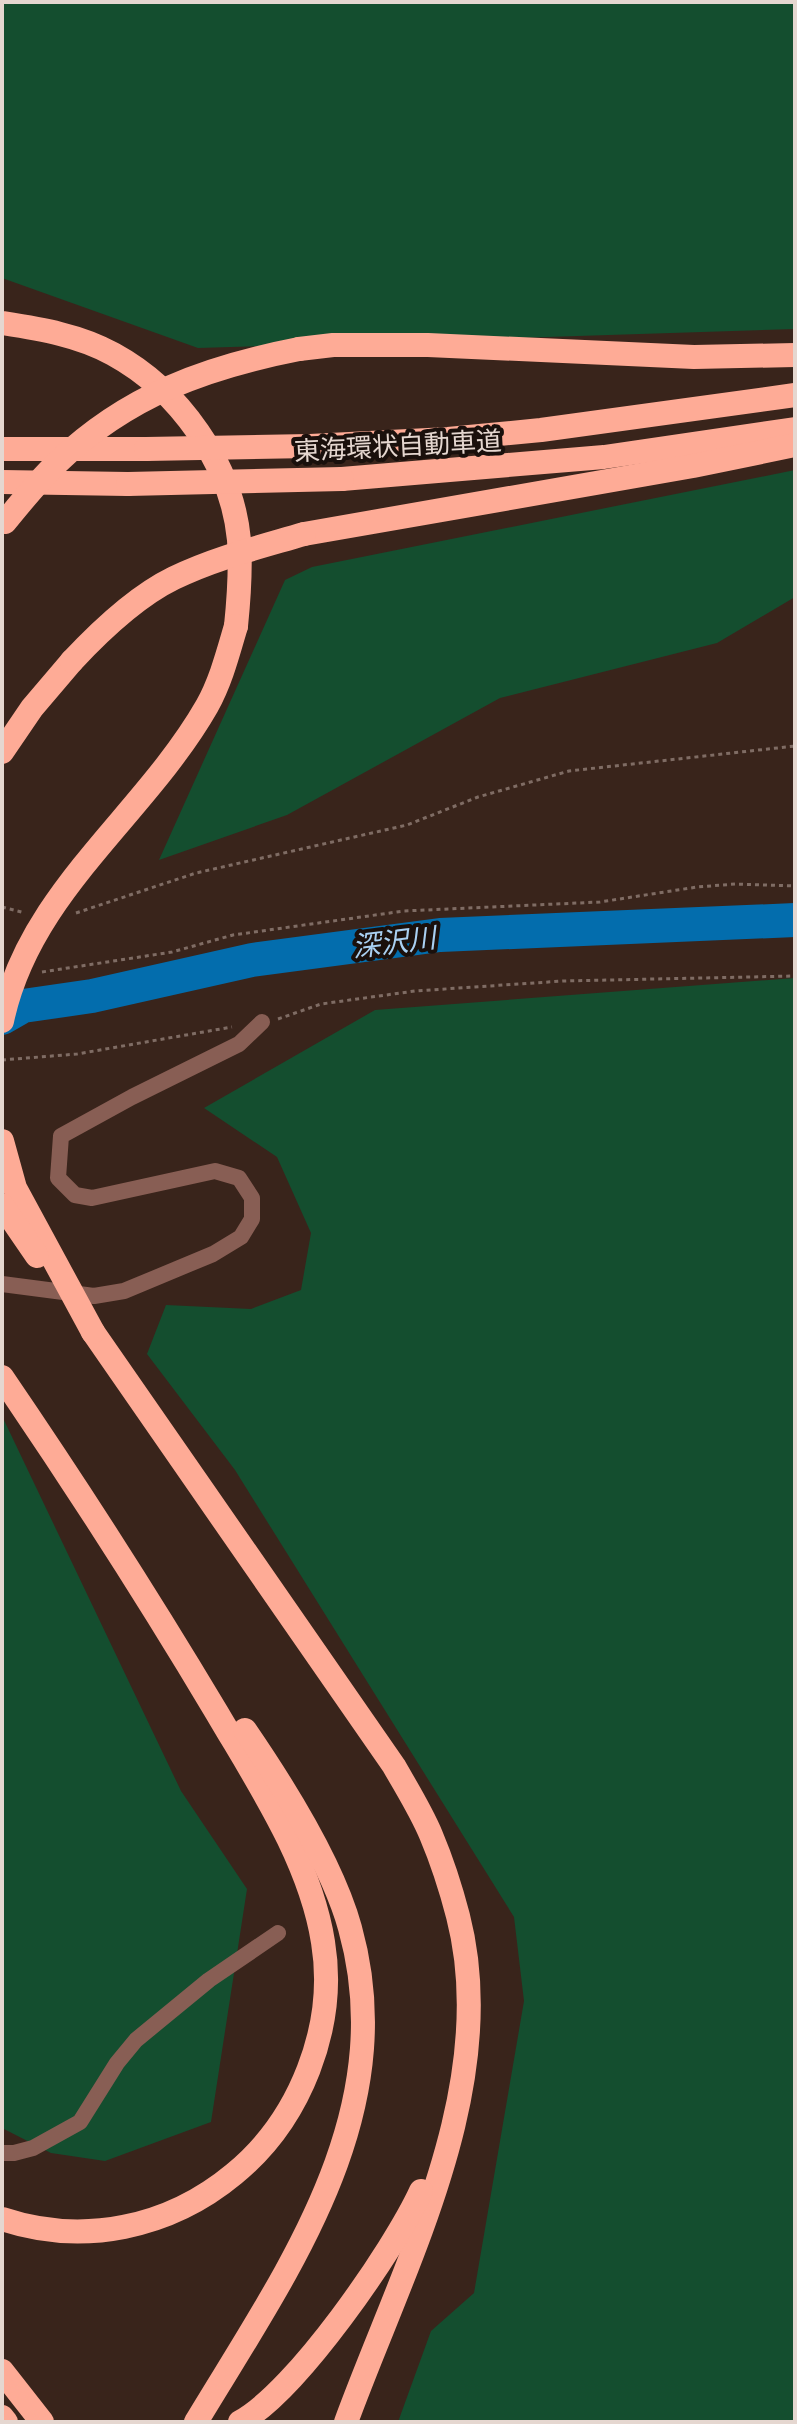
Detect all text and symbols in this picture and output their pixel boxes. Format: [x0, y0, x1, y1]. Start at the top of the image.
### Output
street label: 東海環状自動車道 [293, 423, 503, 470]
water label: 深沢川 [350, 918, 441, 968]

